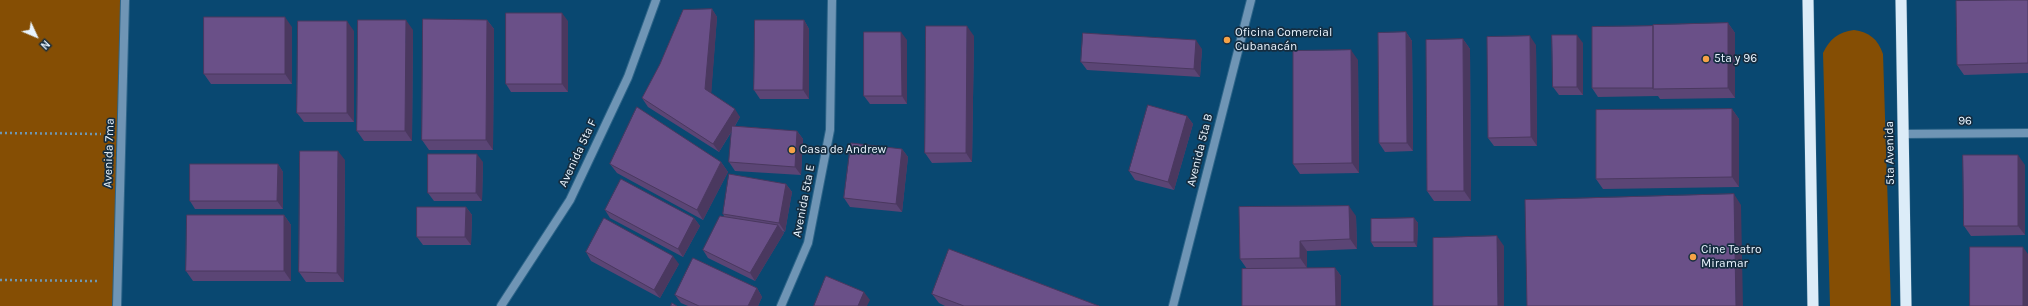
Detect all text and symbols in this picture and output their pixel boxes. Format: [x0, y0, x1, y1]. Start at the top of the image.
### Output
north arrow [16, 16, 56, 56]
place label: Oficina Comercial Cubanacán [1235, 26, 1332, 54]
marker: Oficina Comercial Cubanacán [1222, 35, 1232, 45]
text: N [38, 37, 52, 52]
place label: 5ta y 96 [1714, 52, 1757, 66]
marker: 5ta y 96 [1701, 54, 1711, 64]
street label: Avenida 5ta B [1184, 112, 1216, 188]
street label: 96 [1958, 114, 1972, 128]
street label: Avenida 5ta F [556, 117, 600, 189]
street label: Avenida 7ma [101, 118, 117, 188]
street label: 5ta Avenida [1882, 121, 1898, 185]
place label: Casa de Andrew [800, 143, 886, 157]
marker: Casa de Andrew [787, 145, 797, 155]
street label: Avenida 5ta E [790, 163, 818, 239]
place label: Cine Teatro Miramar [1701, 243, 1761, 271]
marker: Cine Teatro Miramar [1688, 252, 1698, 262]

